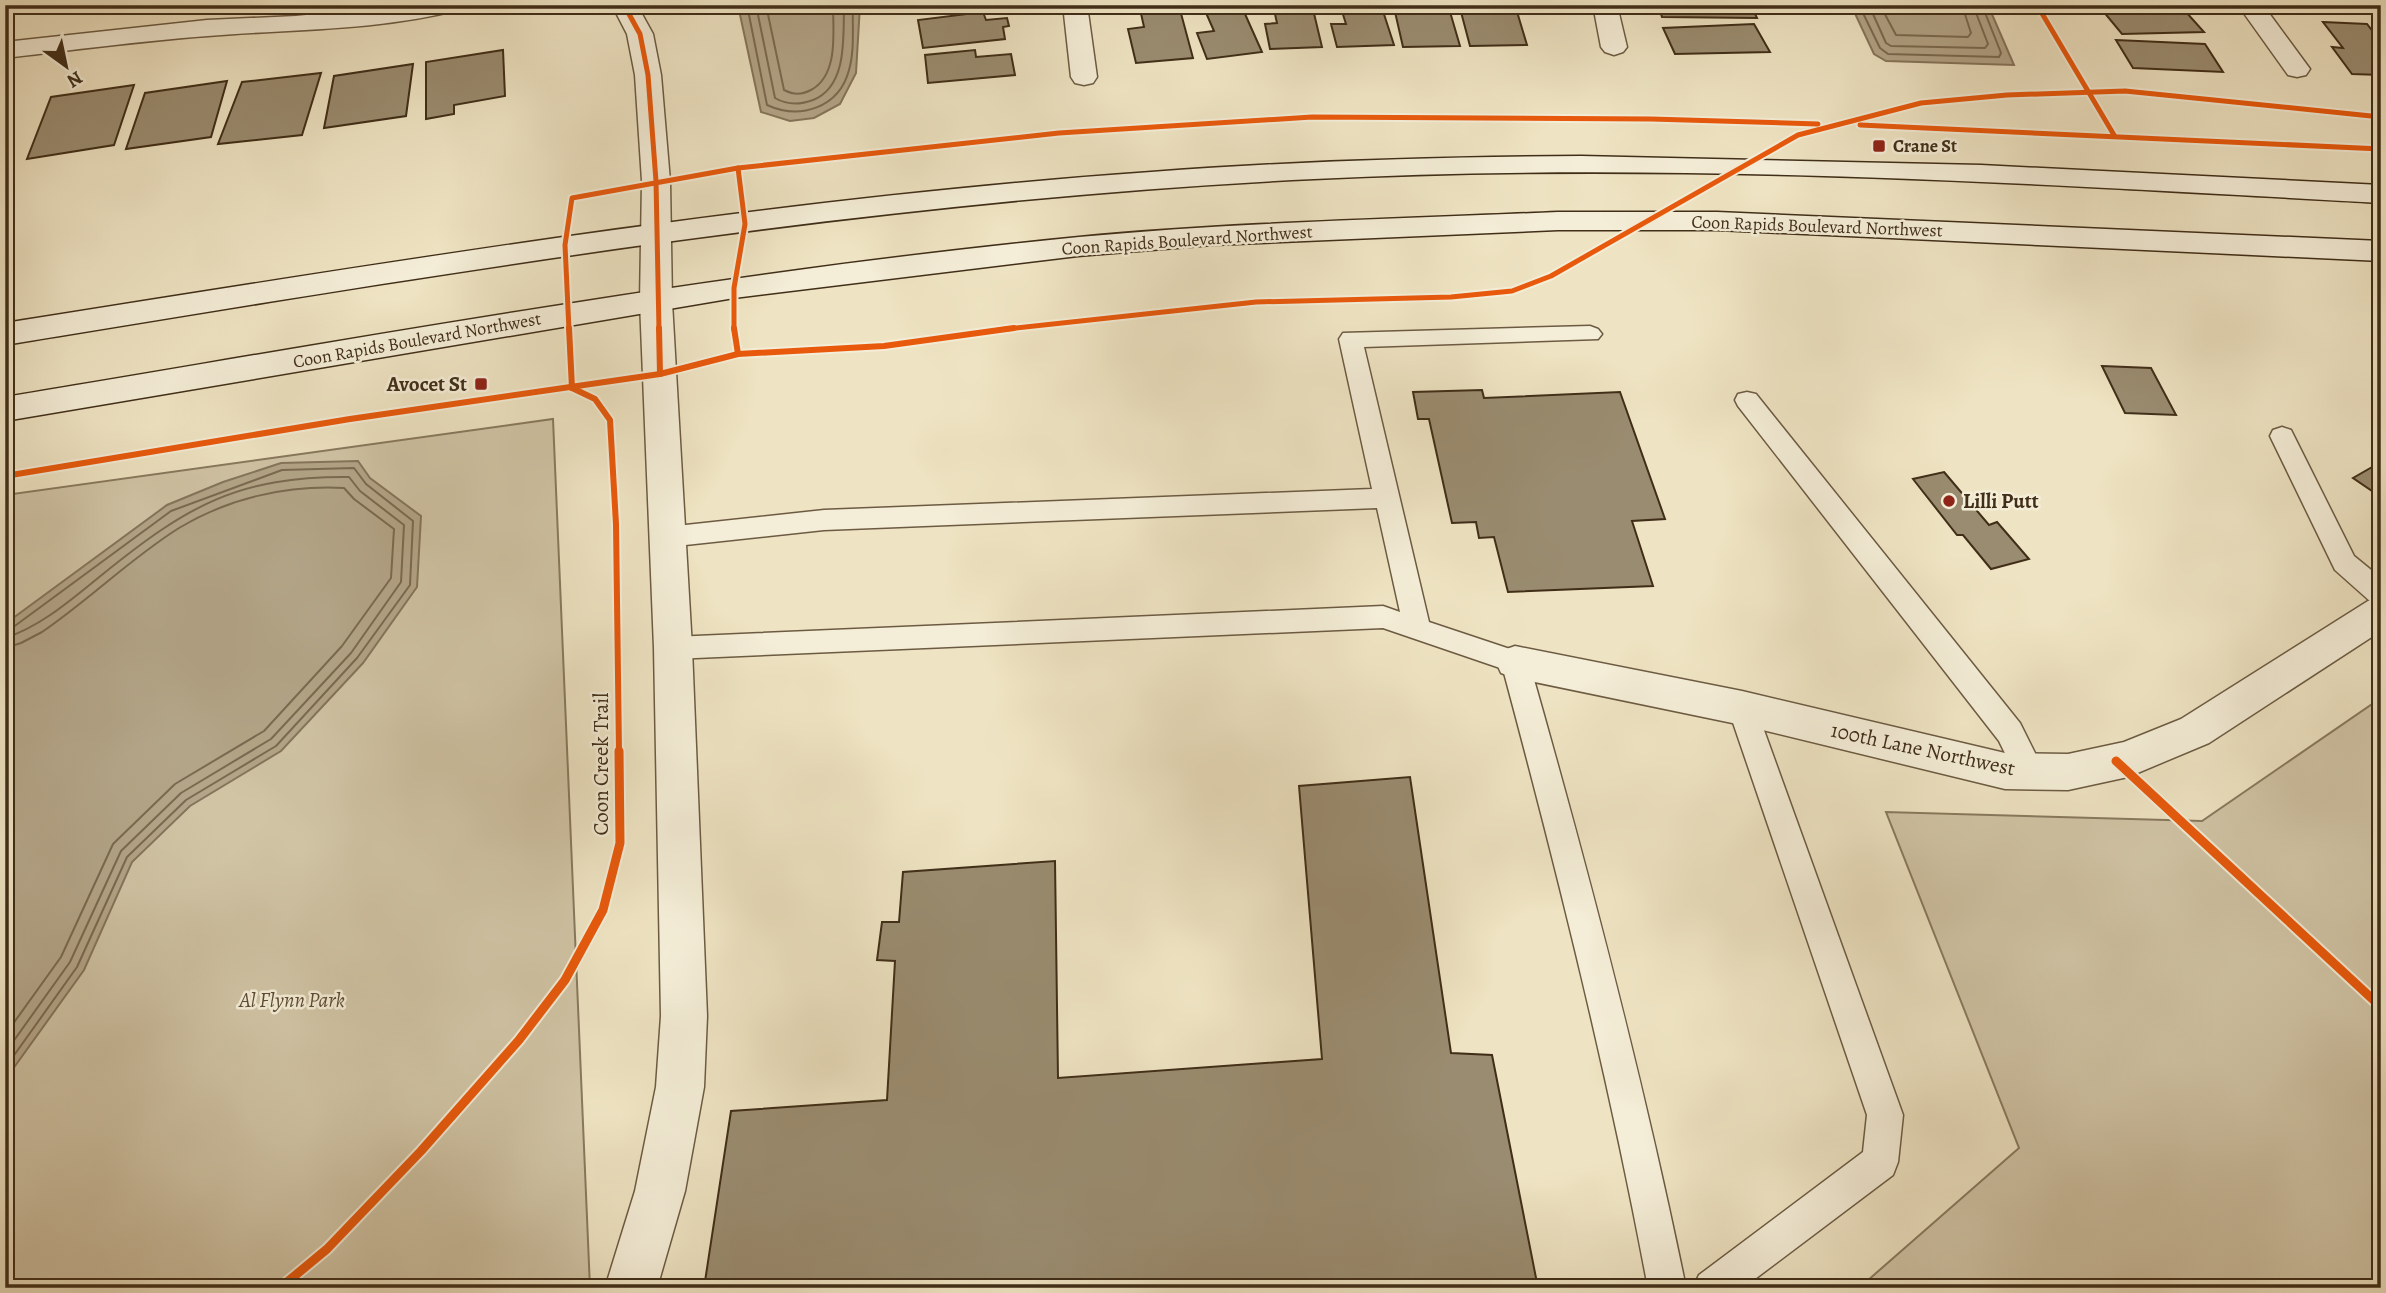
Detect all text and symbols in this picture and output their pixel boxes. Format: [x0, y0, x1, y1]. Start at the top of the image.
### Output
north arrow [32, 32, 102, 102]
text: N [62, 65, 88, 94]
place label: Crane St [1893, 134, 1957, 158]
marker: Crane St [1871, 138, 1887, 154]
street label: Coon Rapids Boulevard Northwest [1691, 210, 1943, 242]
street label: Coon Rapids Boulevard Northwest [1061, 219, 1313, 261]
street label: Coon Rapids Boulevard Northwest [291, 306, 543, 374]
place label: Avocet St [386, 370, 467, 398]
marker: Avocet St [473, 376, 489, 392]
place label: Lilli Putt [1963, 487, 2039, 515]
marker: Lilli Putt [1941, 493, 1957, 509]
street label: Coon Creek Trail [587, 693, 615, 835]
street label: 100th Lane Northwest [1828, 716, 2018, 782]
park label: Al Flynn Park [238, 986, 345, 1014]

